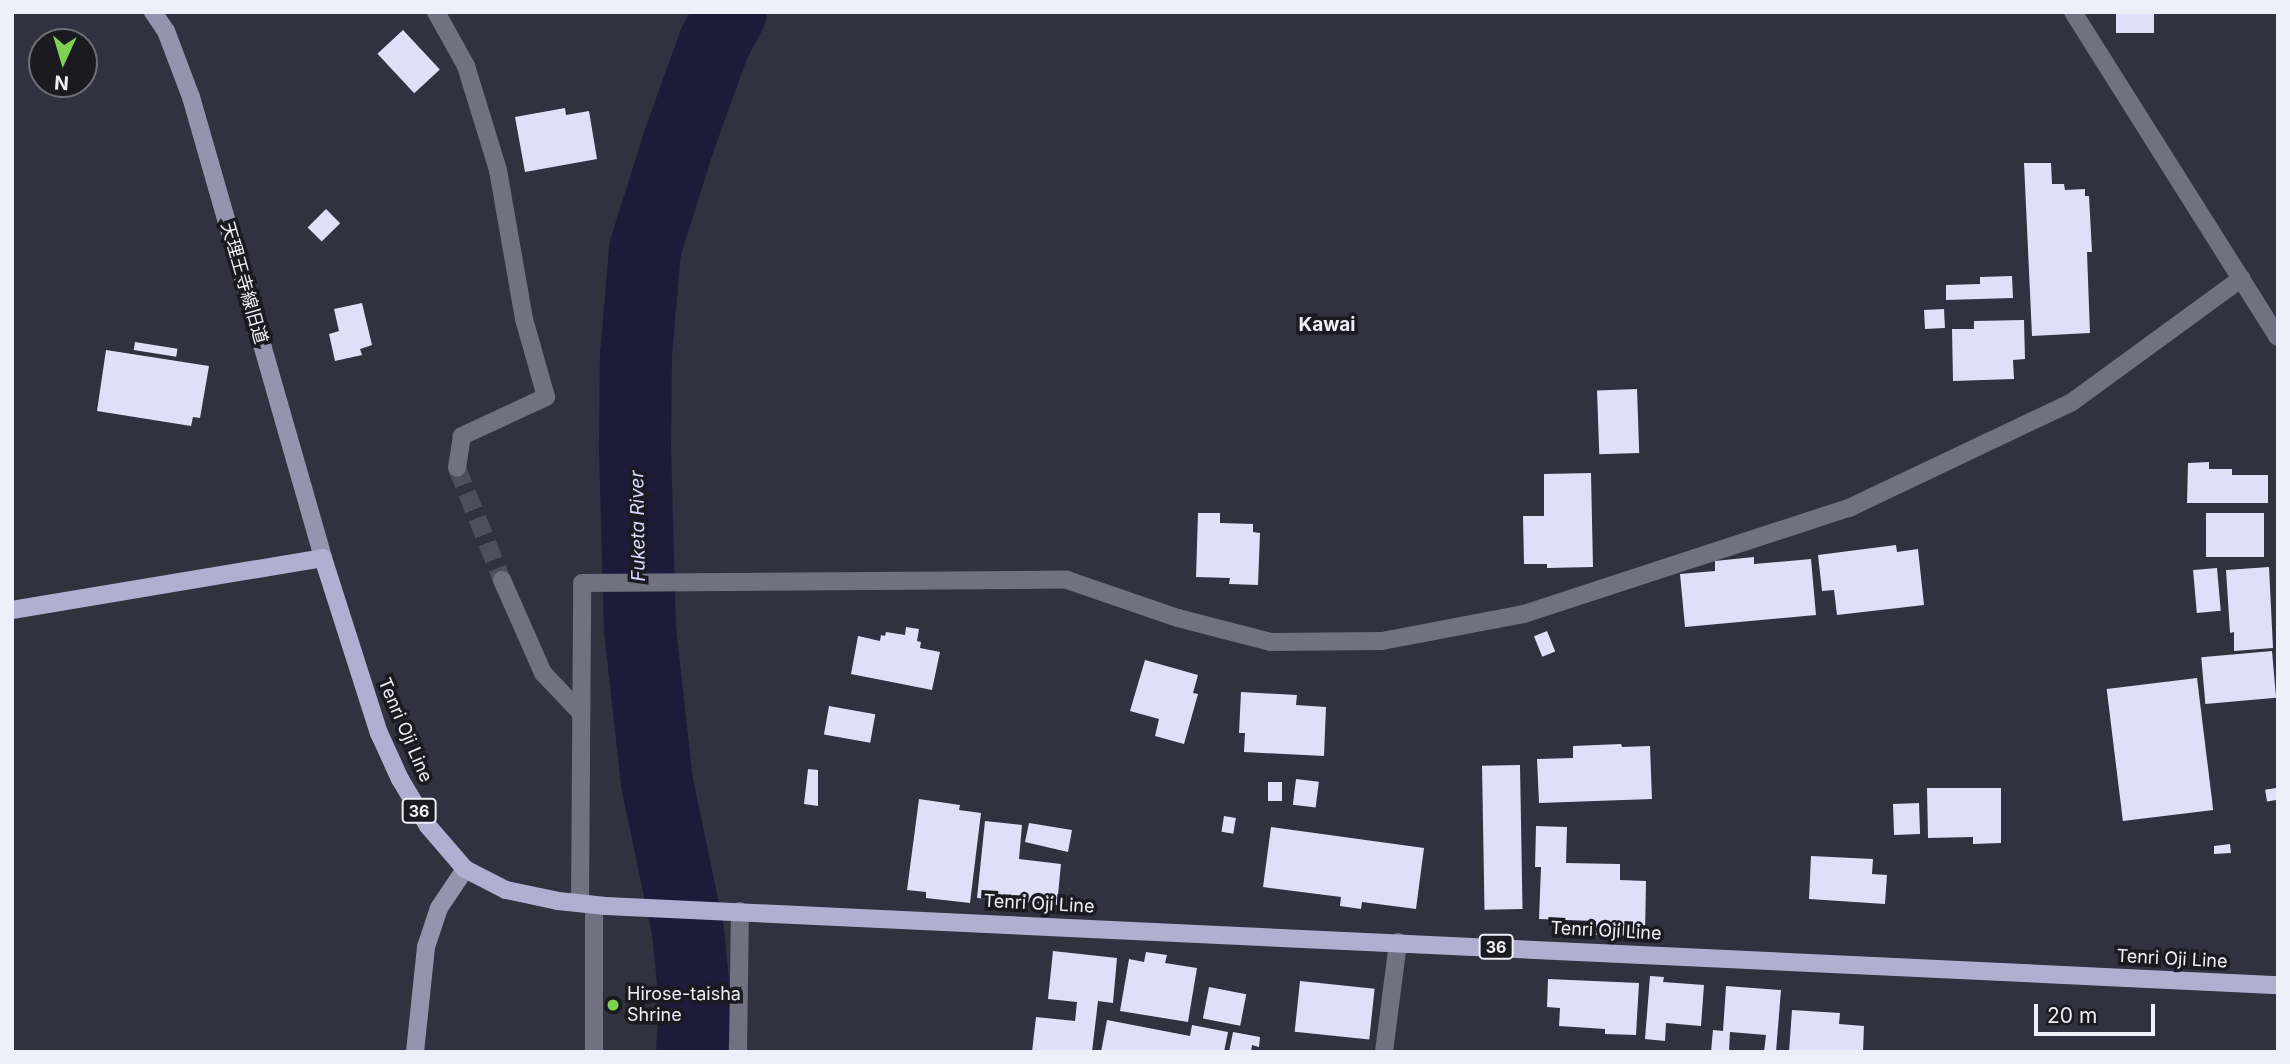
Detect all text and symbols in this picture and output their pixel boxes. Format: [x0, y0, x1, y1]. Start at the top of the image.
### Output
north arrow [28, 28, 98, 98]
text: N [54, 70, 70, 94]
street label: 天理王寺線旧道 [216, 219, 272, 347]
district label: Kawai [1299, 314, 1355, 336]
water label: Fuketa River [626, 470, 650, 582]
street label: Tenri Oji Line [373, 675, 437, 785]
road number: 36 [402, 798, 436, 824]
street label: Tenri Oji Line [983, 890, 1095, 918]
street label: Tenri Oji Line [1550, 917, 1662, 945]
road number: 36 [1478, 934, 1514, 959]
street label: Tenri Oji Line [2116, 945, 2228, 973]
place label: Hirose-taisha Shrine [627, 984, 741, 1026]
scale bar [2038, 990, 2159, 1034]
marker: Hirose-taisha Shrine [605, 997, 621, 1013]
text: 20 m [2047, 1003, 2097, 1028]

